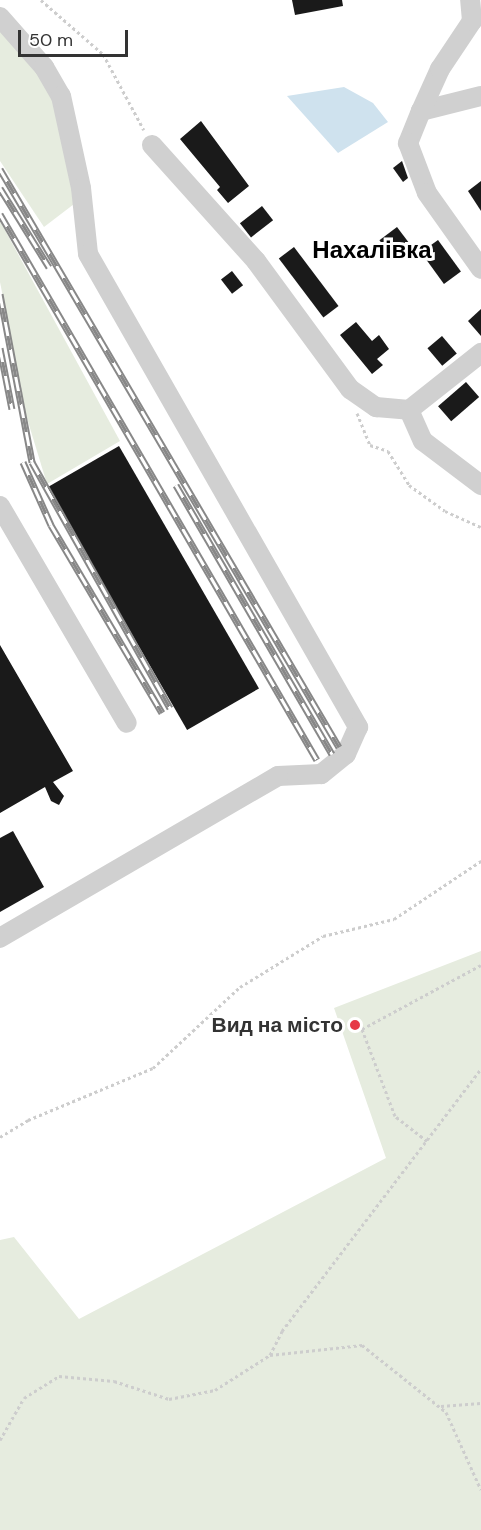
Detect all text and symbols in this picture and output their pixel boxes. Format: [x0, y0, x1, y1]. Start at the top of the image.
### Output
scale bar [21, 18, 130, 56]
text: 50 m [29, 28, 73, 52]
district label: Нахалівка [312, 236, 432, 264]
place label: Вид на місто [211, 1012, 343, 1038]
marker: Вид на місто [348, 1018, 362, 1032]

